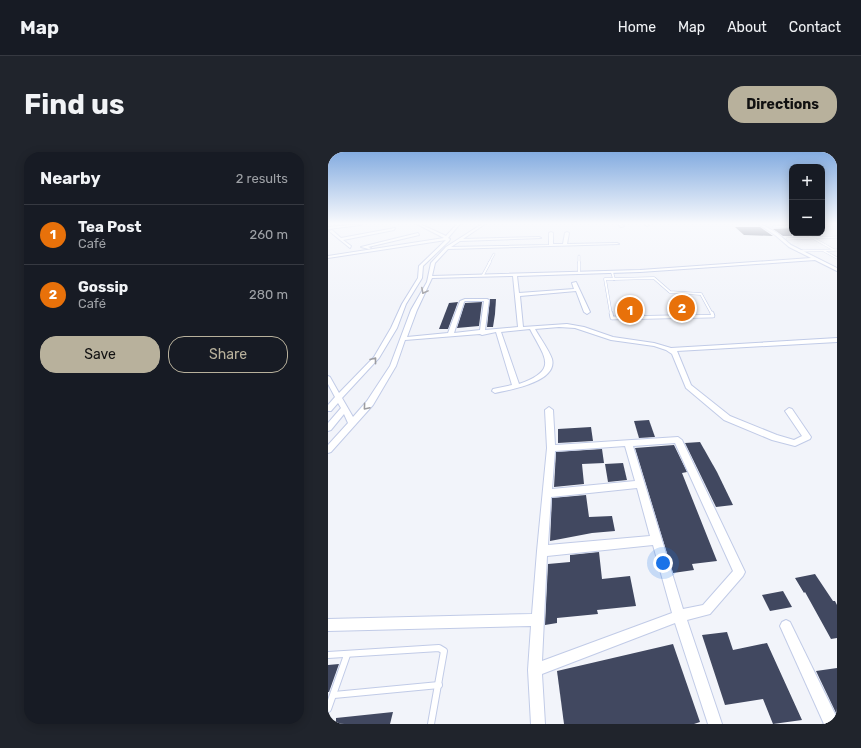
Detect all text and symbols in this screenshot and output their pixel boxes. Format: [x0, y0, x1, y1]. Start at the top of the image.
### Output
text: Map [20, 16, 59, 39]
text: Home [618, 19, 656, 36]
text: Map [678, 19, 705, 36]
text: About [727, 19, 767, 36]
text: Contact [789, 19, 841, 36]
button: Directions [728, 86, 837, 123]
text: Find us [24, 88, 124, 121]
map controls [789, 164, 825, 236]
button: + [789, 164, 825, 200]
text: Nearby [40, 168, 101, 188]
text: 2 results [236, 171, 288, 186]
button: − [789, 200, 825, 236]
text: Tea Post [78, 218, 142, 236]
text: 1 [50, 227, 56, 242]
text: 260 m [250, 227, 288, 242]
text: Café [78, 236, 106, 251]
text: Gossip [78, 278, 128, 296]
text: 2 [49, 287, 57, 302]
text: 280 m [249, 287, 288, 302]
one-way arrow [421, 287, 429, 294]
pin: 2 [669, 293, 695, 323]
pin: 1 [617, 295, 643, 325]
text: Café [78, 296, 106, 311]
button: Save [40, 336, 160, 373]
button: Share [168, 336, 288, 373]
one-way arrow [369, 358, 376, 365]
one-way arrow [364, 402, 371, 409]
your location [653, 553, 673, 573]

